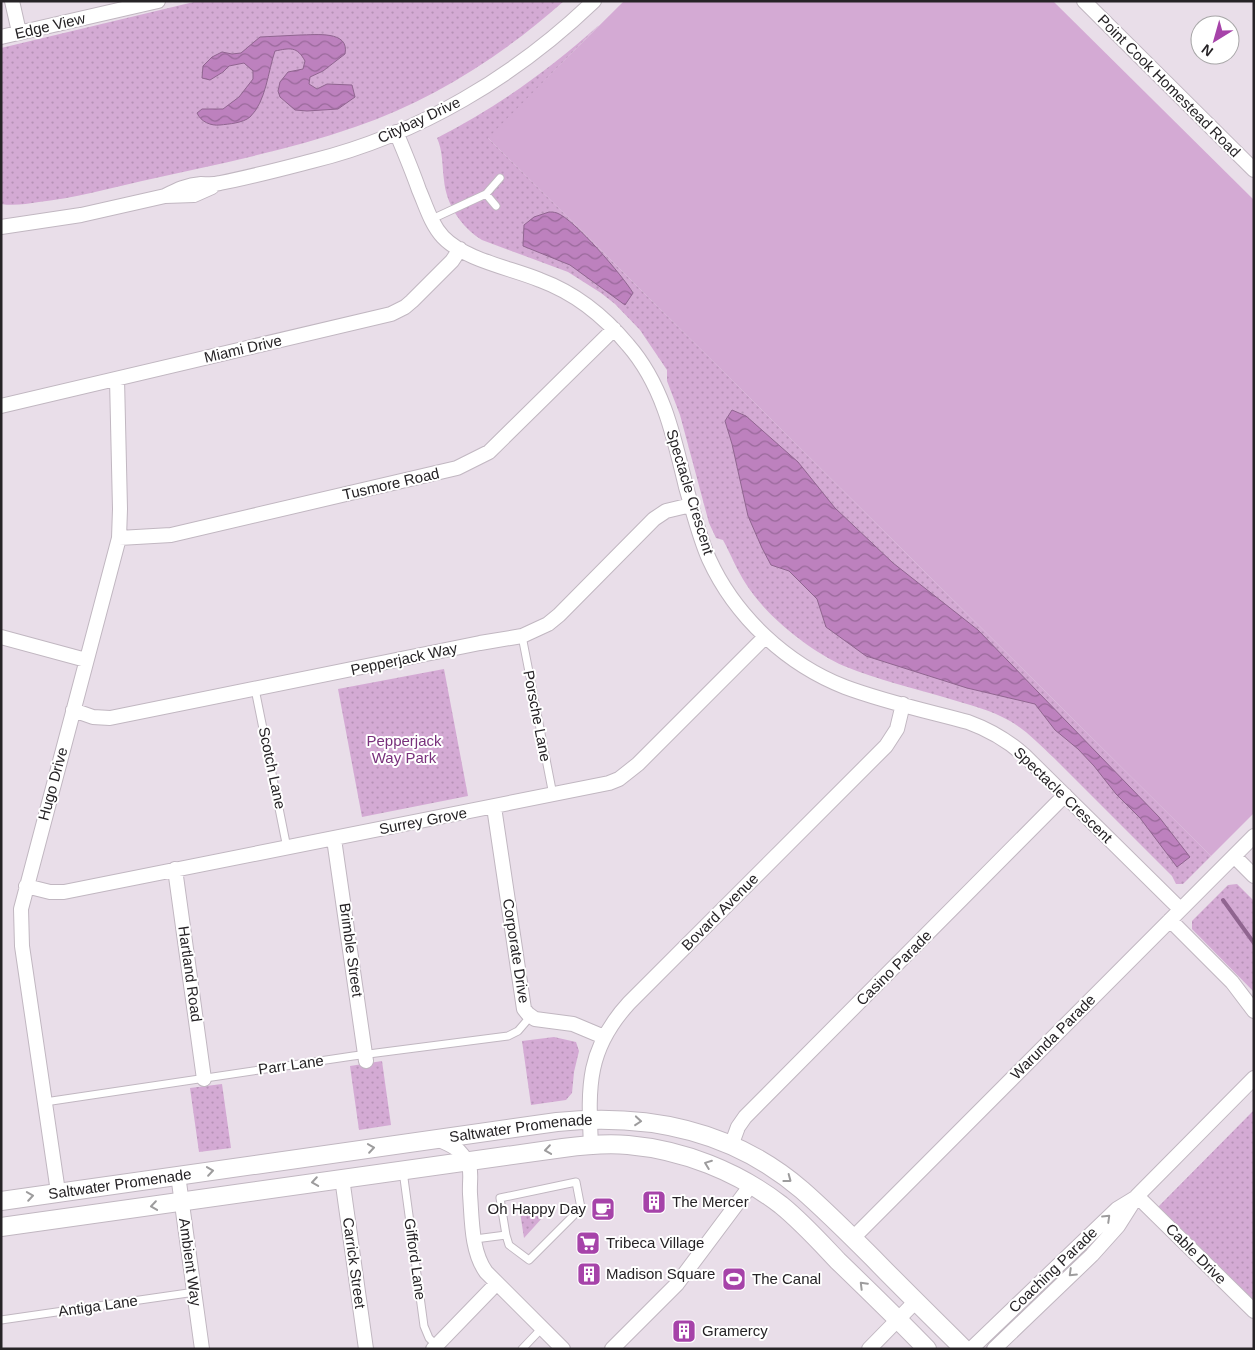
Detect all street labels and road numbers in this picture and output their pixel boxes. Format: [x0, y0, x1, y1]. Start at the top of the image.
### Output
street label: Edge View [13, 9, 87, 42]
street label: Point Cook Homestead Road [1095, 11, 1244, 160]
street label: Citybay Drive [375, 93, 463, 146]
street label: Miami Drive [202, 331, 283, 366]
street label: Spectacle Crescent [663, 427, 718, 557]
street label: Tusmore Road [341, 464, 441, 503]
street label: Pepperjack Way [349, 639, 459, 678]
street label: Porsche Lane [520, 669, 555, 763]
street label: Scotch Lane [256, 725, 289, 810]
street label: Spectacle Crescent [1011, 743, 1117, 847]
street label: Hugo Drive [35, 745, 70, 822]
street label: Surrey Grove [378, 804, 468, 837]
street label: Bovard Avenue [678, 870, 762, 954]
street label: Corporate Drive [500, 897, 533, 1005]
street label: Brimble Street [336, 902, 367, 999]
street label: Hartland Road [175, 925, 206, 1023]
street label: Casino Parade [853, 927, 935, 1009]
street label: Warunda Parade [1007, 991, 1099, 1083]
street label: Parr Lane [257, 1052, 325, 1078]
street label: Saltwater Promenade [448, 1111, 593, 1145]
street label: Saltwater Promenade [47, 1165, 192, 1202]
street label: Carrick Street [340, 1216, 369, 1310]
street label: Ambient Way [176, 1217, 205, 1307]
street label: Gifford Lane [401, 1217, 430, 1301]
street label: Cable Drive [1163, 1220, 1230, 1287]
street label: Coaching Parade [1005, 1223, 1100, 1316]
street label: Antiga Lane [57, 1292, 139, 1319]

